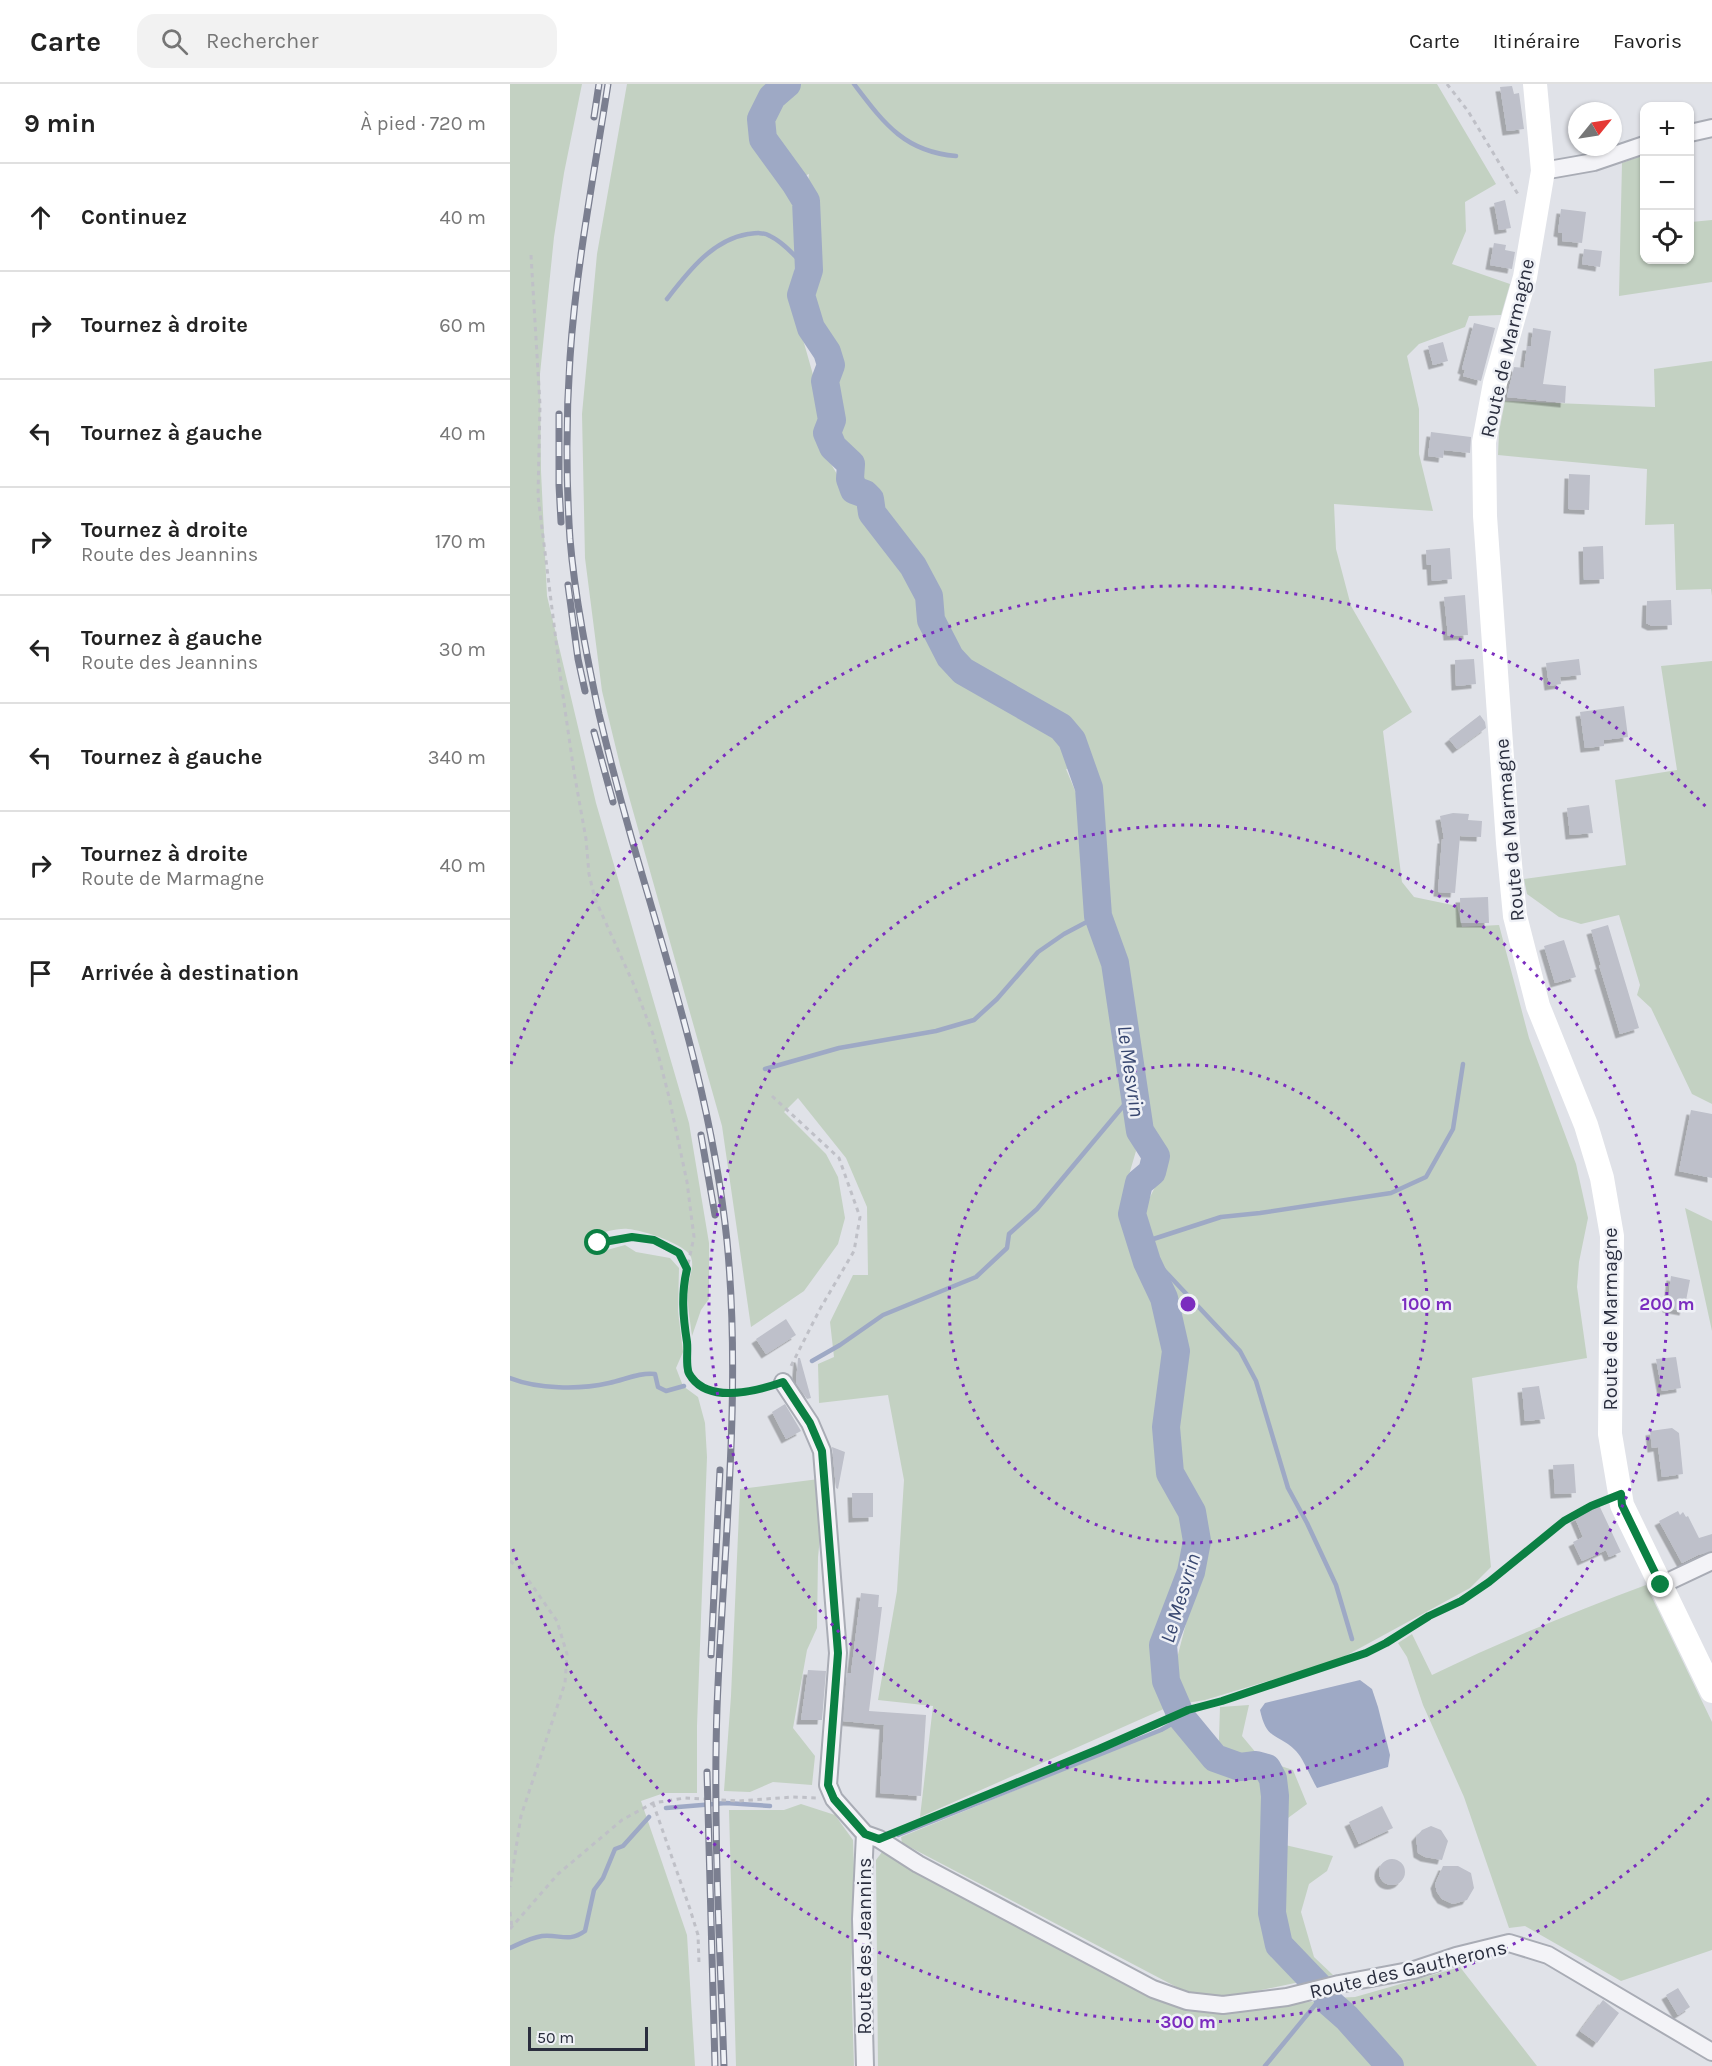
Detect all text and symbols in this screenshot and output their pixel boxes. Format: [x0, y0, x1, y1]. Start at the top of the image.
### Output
search box [137, 14, 557, 68]
text: Carte [30, 25, 101, 58]
icon: search [158, 25, 191, 58]
text: Rechercher [206, 28, 319, 54]
text: Carte [1409, 29, 1460, 53]
text: Itinéraire [1493, 29, 1580, 53]
text: Favoris [1613, 29, 1682, 53]
north arrow [1568, 102, 1622, 156]
map controls [1640, 102, 1694, 264]
button: + [1640, 102, 1694, 156]
text: 9 min [24, 108, 96, 139]
text: À pied · 720 m [361, 112, 486, 135]
button: − [1640, 156, 1694, 210]
icon: ahead [24, 201, 57, 234]
text: Continuez [81, 204, 187, 230]
text: 40 m [440, 206, 486, 229]
button: locate [1640, 210, 1694, 264]
street label: Route de Marmagne [1476, 256, 1539, 440]
icon: right [24, 309, 57, 342]
text: Tournez à droite [81, 312, 248, 338]
text: 60 m [439, 314, 486, 337]
icon: left [24, 417, 57, 450]
text: Tournez à gauche [81, 420, 262, 446]
text: 40 m [440, 422, 486, 445]
text: Tournez à droite [81, 517, 248, 543]
icon: right [24, 525, 57, 558]
text: 170 m [435, 530, 486, 553]
text: Route des Jeannins [81, 543, 258, 566]
text: Tournez à gauche [81, 625, 262, 651]
icon: left [24, 633, 57, 666]
text: 30 m [439, 638, 486, 661]
text: Route des Jeannins [81, 651, 258, 674]
street label: Route de Marmagne [1490, 738, 1529, 922]
icon: left [24, 741, 57, 774]
text: Tournez à gauche [81, 744, 262, 770]
text: 340 m [428, 746, 486, 769]
text: Tournez à droite [81, 841, 248, 867]
icon: right [24, 849, 57, 882]
text: 40 m [440, 854, 486, 877]
text: Route de Marmagne [81, 867, 264, 890]
icon: arrive [24, 957, 57, 990]
text: Arrivée à destination [81, 960, 299, 986]
water label: Le Mesvrin [1113, 1024, 1149, 1118]
street label: Route de Marmagne [1599, 1227, 1622, 1411]
route start [584, 1229, 610, 1255]
text: 100 m [1402, 1293, 1452, 1315]
text: 200 m [1639, 1293, 1695, 1315]
centre of rings [1178, 1294, 1198, 1314]
water label: Le Mesvrin [1155, 1550, 1205, 1646]
route end [1647, 1571, 1673, 1597]
street label: Route des Jeannins [853, 1857, 876, 2035]
street label: Route des Gautherons [1307, 1936, 1509, 2003]
text: 300 m [1160, 2011, 1216, 2033]
scale bar [528, 2024, 648, 2052]
text: 50 m [537, 2028, 574, 2047]

